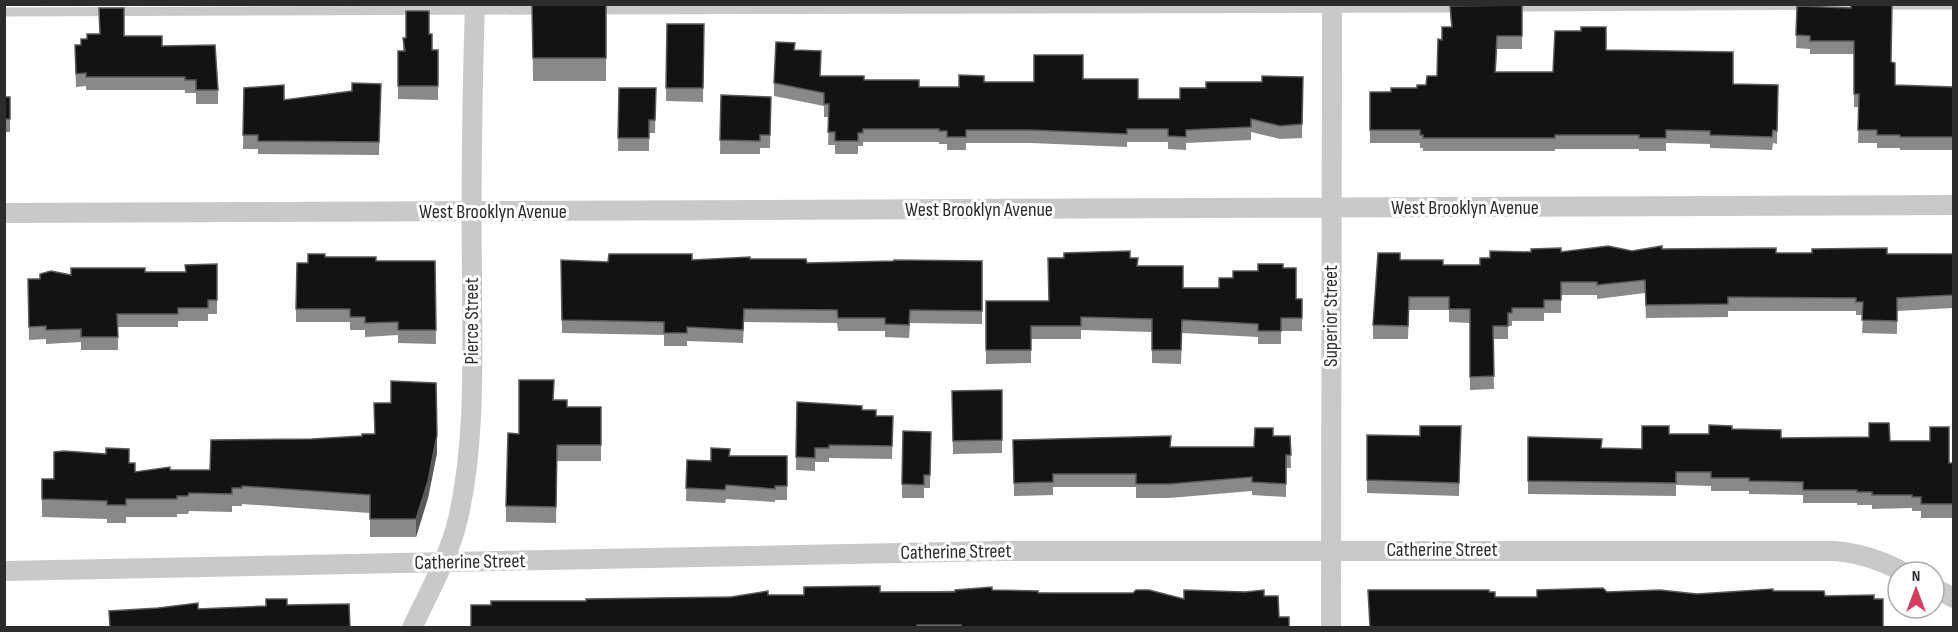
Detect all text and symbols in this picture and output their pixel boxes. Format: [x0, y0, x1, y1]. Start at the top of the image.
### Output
street label: West Brooklyn Avenue [1391, 196, 1539, 220]
street label: West Brooklyn Avenue [905, 198, 1053, 222]
street label: West Brooklyn Avenue [419, 200, 567, 224]
street label: Superior Street [1319, 265, 1343, 367]
street label: Pierce Street [460, 278, 484, 364]
street label: Catherine Street [1386, 538, 1498, 562]
street label: Catherine Street [900, 539, 1012, 565]
street label: Catherine Street [414, 549, 526, 575]
north arrow [1886, 560, 1946, 620]
text: N [1912, 567, 1920, 586]

